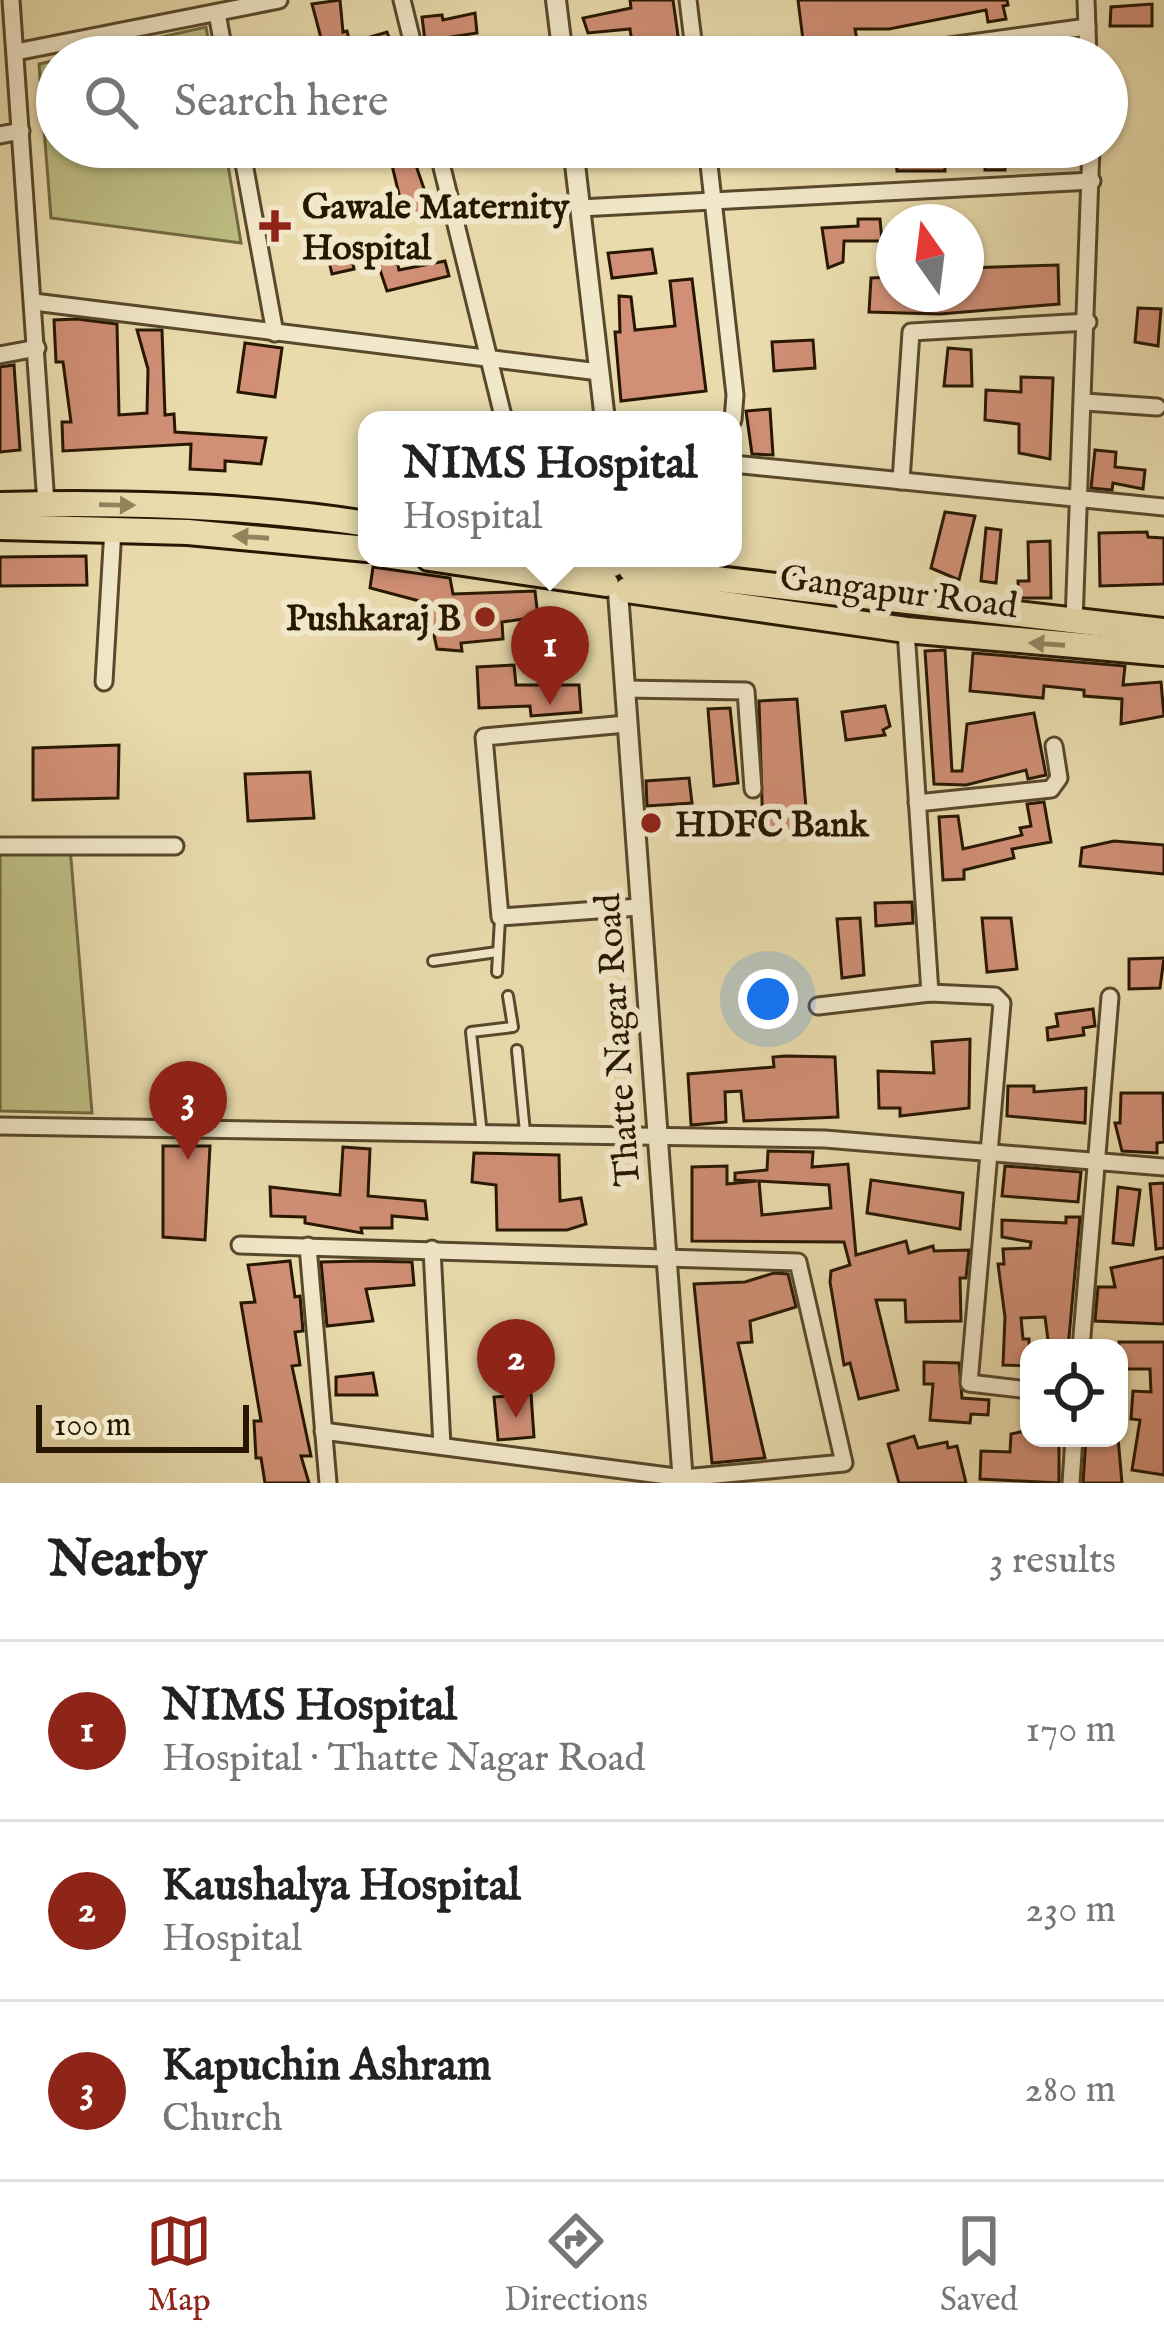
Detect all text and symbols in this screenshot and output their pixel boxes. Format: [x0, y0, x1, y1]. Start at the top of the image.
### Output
search box [36, 36, 1128, 168]
icon: search [78, 69, 144, 135]
text: Search here [174, 74, 388, 131]
place label: Gawale Maternity Hospital [302, 185, 571, 272]
north arrow [876, 204, 984, 312]
marker: Gawale Maternity Hospital [259, 210, 291, 242]
popup [358, 411, 742, 567]
text: NIMS Hospital [403, 436, 697, 493]
text: Hospital [403, 493, 542, 542]
one-way arrow [99, 495, 137, 514]
one-way arrow [232, 527, 269, 546]
street label: Gangapur Road [777, 556, 1021, 630]
place label: Pushkaraj B [286, 597, 461, 643]
marker: Pushkaraj B [472, 604, 498, 630]
pin: 1 [511, 606, 589, 705]
one-way arrow [1028, 635, 1065, 654]
place label: HDFC Bank [675, 803, 870, 849]
marker: HDFC Bank [638, 810, 664, 836]
street label: Thatte Nagar Road [586, 891, 652, 1188]
your location [738, 969, 798, 1029]
pin: 3 [149, 1061, 227, 1160]
pin: 2 [477, 1319, 555, 1418]
map controls [1020, 1339, 1128, 1447]
button: locate [1020, 1339, 1128, 1447]
scale bar [36, 1399, 249, 1452]
text: 100 m [54, 1405, 131, 1447]
text: Nearby [48, 1529, 207, 1594]
text: 3 results [989, 1537, 1116, 1586]
text: NIMS Hospital [162, 1678, 457, 1735]
text: 1 [80, 1706, 94, 1755]
text: 170 m [1025, 1706, 1116, 1755]
text: Hospital · Thatte Nagar Road [162, 1735, 645, 1784]
text: Kaushalya Hospital [162, 1858, 521, 1915]
text: 2 [78, 1886, 96, 1935]
text: 230 m [1025, 1886, 1116, 1935]
text: Hospital [162, 1915, 302, 1964]
text: Kapuchin Ashram [162, 2038, 492, 2095]
text: 3 [80, 2066, 94, 2115]
text: 280 m [1025, 2066, 1116, 2115]
text: Church [162, 2095, 282, 2144]
tab: Map [146, 2208, 212, 2322]
tab: Directions [504, 2208, 648, 2322]
tab: Saved [940, 2208, 1018, 2322]

